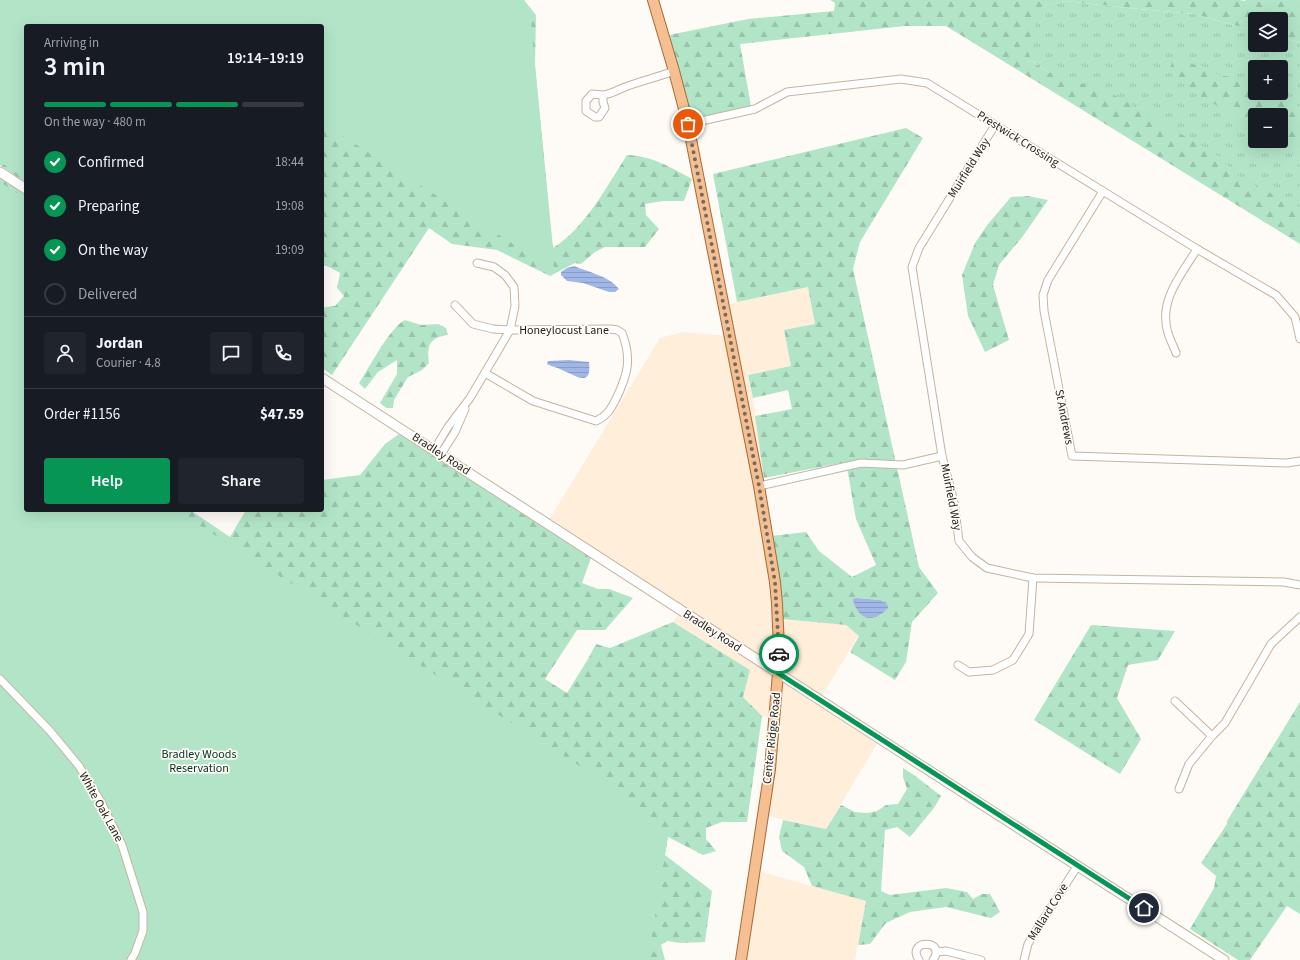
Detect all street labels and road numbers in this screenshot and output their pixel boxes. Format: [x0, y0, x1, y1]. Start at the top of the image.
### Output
street label: Prestwick Crossing [974, 107, 1062, 171]
street label: Muirfield Way [944, 134, 994, 201]
street label: Honeylocust Lane [519, 322, 609, 339]
street label: St Andrews [1050, 388, 1078, 446]
street label: Bradley Road [408, 429, 474, 479]
street label: Muirfield Way [936, 462, 966, 532]
street label: Bradley Road [679, 606, 745, 656]
street label: Center Ridge Road [759, 691, 785, 785]
street label: White Oak Lane [75, 769, 127, 845]
street label: Mallard Cove [1024, 880, 1072, 944]

